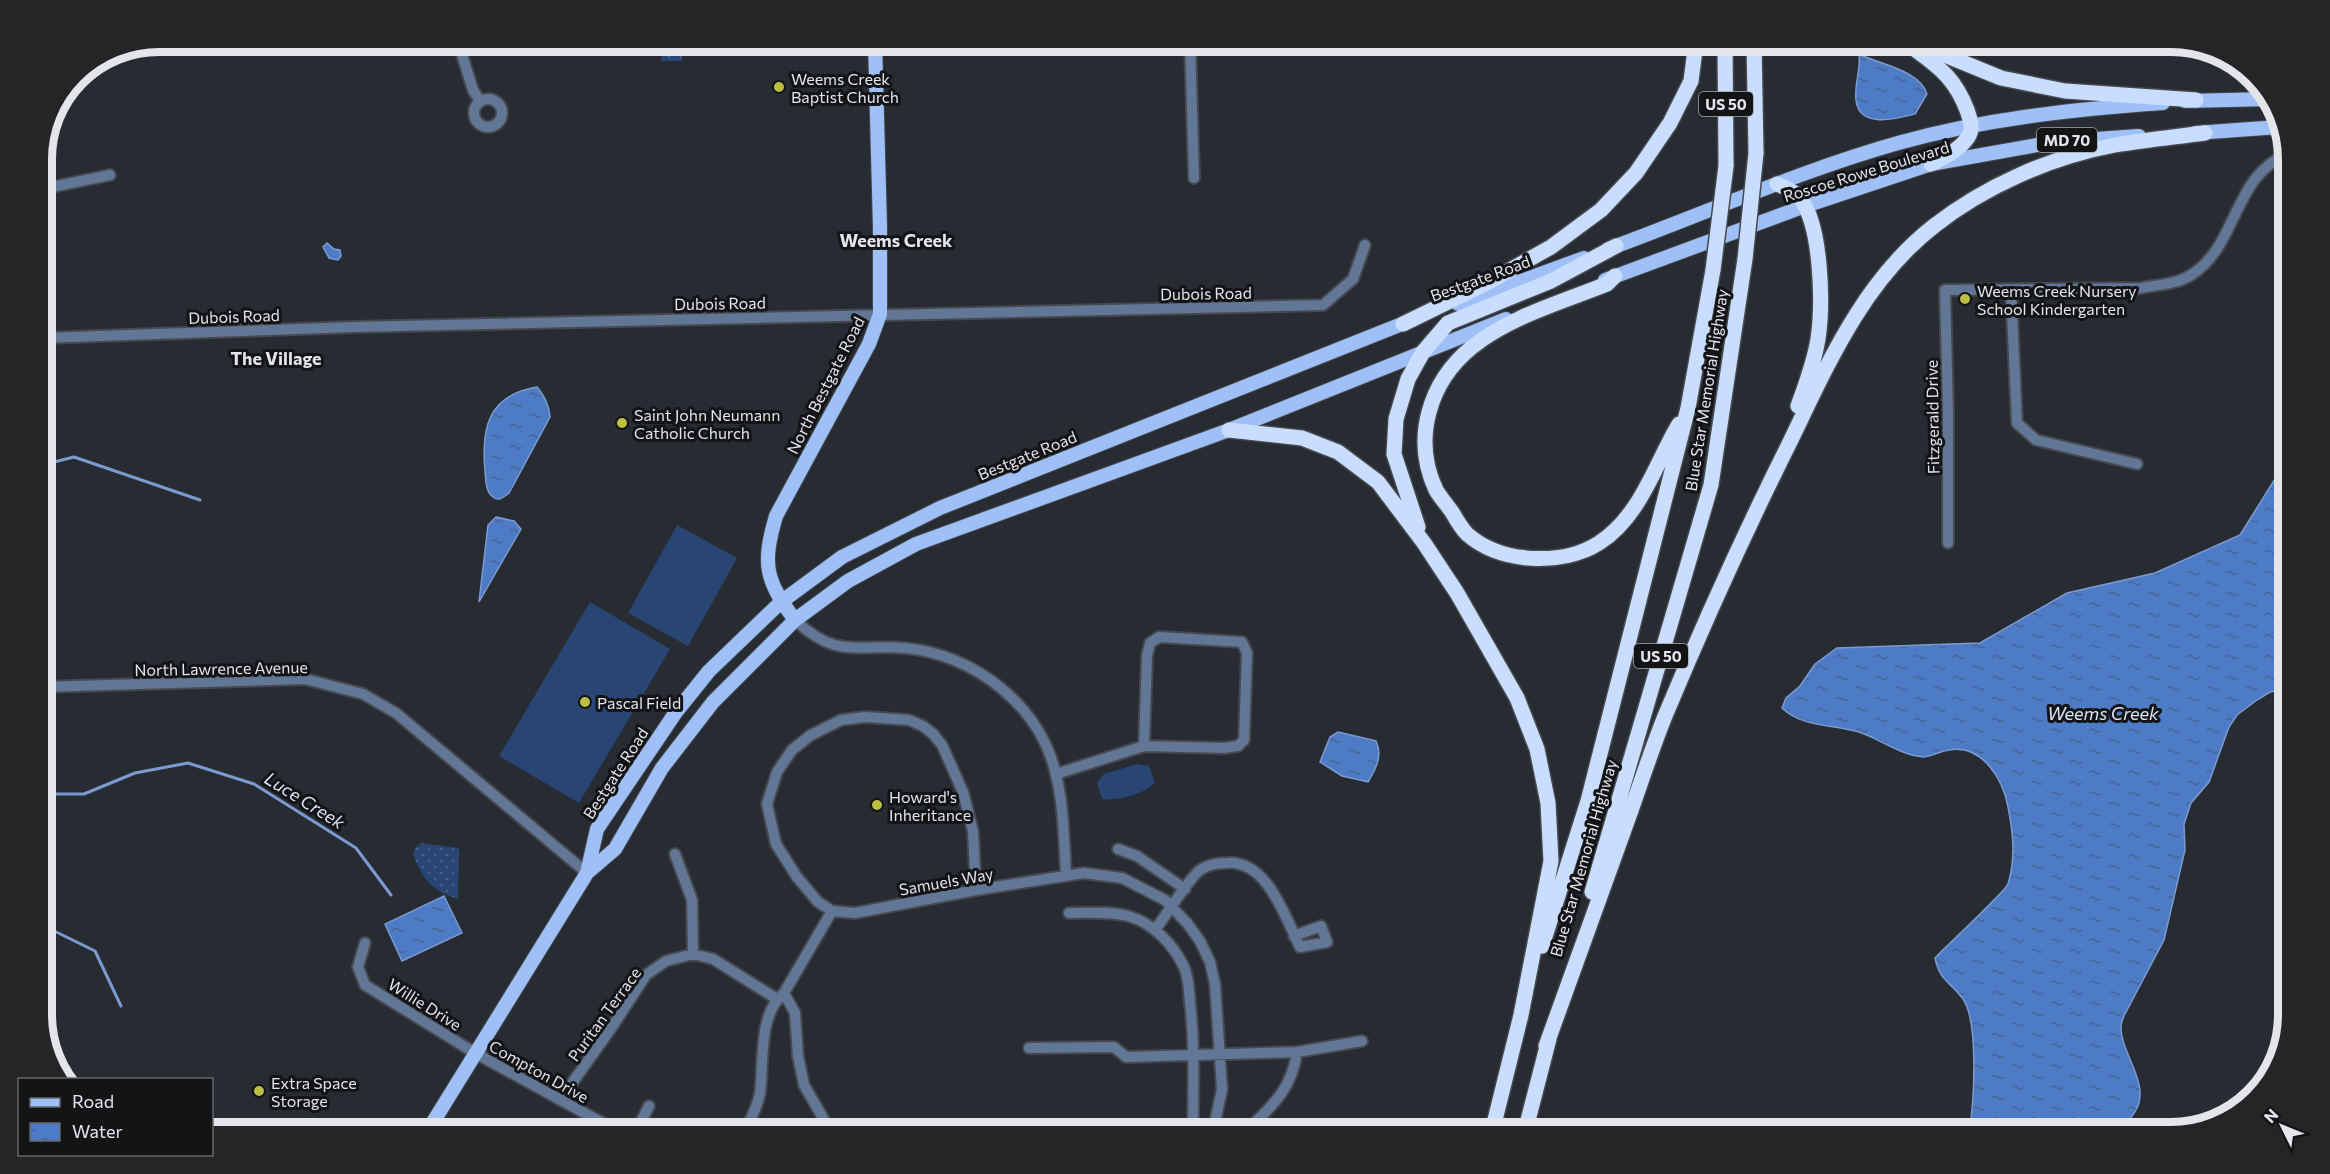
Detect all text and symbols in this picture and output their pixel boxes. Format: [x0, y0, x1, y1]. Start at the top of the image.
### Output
place label: Weems Creek Baptist Church [791, 69, 899, 106]
marker: Weems Creek Baptist Church [772, 80, 786, 94]
road number: US 50 [1699, 92, 1753, 116]
road number: MD 70 [2037, 128, 2097, 152]
street label: Roscoe Rowe Boulevard [1781, 137, 1951, 205]
district label: Weems Creek [840, 229, 953, 251]
street label: Bestgate Road [1428, 251, 1532, 305]
place label: Weems Creek Nursery School Kindergarten [1977, 281, 2137, 318]
street label: Dubois Road [1160, 283, 1252, 303]
street label: Blue Star Memorial Highway [1681, 287, 1731, 493]
marker: Weems Creek Nursery School Kindergarten [1958, 292, 1972, 306]
street label: Dubois Road [674, 293, 766, 313]
street label: Dubois Road [188, 305, 280, 327]
street label: North Bestgate Road [782, 313, 868, 457]
district label: The Village [230, 347, 322, 369]
street label: Fitzgerald Drive [1922, 360, 1942, 474]
place label: Saint John Neumann Catholic Church [634, 405, 780, 442]
marker: Saint John Neumann Catholic Church [615, 416, 629, 430]
street label: Bestgate Road [975, 427, 1079, 483]
road number: US 50 [1634, 644, 1688, 668]
street label: North Lawrence Avenue [134, 657, 308, 679]
place label: Pascal Field [597, 693, 681, 712]
marker: Pascal Field [578, 695, 592, 709]
water label: Weems Creek [2047, 702, 2160, 724]
street label: Bestgate Road [578, 724, 652, 822]
street label: Blue Star Memorial Highway [1546, 757, 1620, 959]
water label: Luce Creek [261, 767, 350, 834]
place label: Howard's Inheritance [889, 787, 971, 824]
marker: Howard's Inheritance [870, 798, 884, 812]
street label: Samuels Way [897, 863, 995, 899]
street label: Puritan Terrace [564, 963, 644, 1065]
street label: Willie Drive [385, 974, 465, 1034]
street label: Compton Drive [486, 1036, 592, 1106]
place label: Extra Space Storage [271, 1073, 357, 1110]
legend [18, 1078, 213, 1156]
marker: Extra Space Storage [252, 1084, 266, 1098]
text: Road [72, 1090, 114, 1112]
north arrow [2252, 1096, 2312, 1156]
text: N [2260, 1105, 2282, 1126]
text: Water [72, 1120, 123, 1142]

